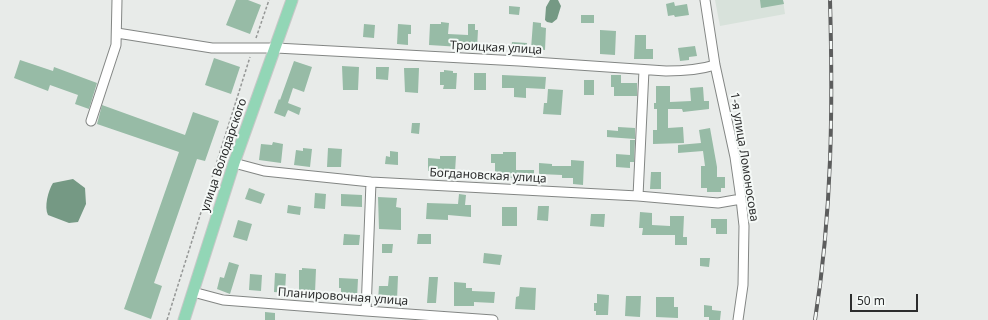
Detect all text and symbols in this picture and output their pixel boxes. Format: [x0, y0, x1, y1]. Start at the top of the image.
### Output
street label: Троицкая улица [449, 38, 543, 58]
street label: 1-я улица Ломоносова [727, 91, 761, 223]
street label: улица Володарского [198, 96, 250, 214]
street label: Богдановская улица [429, 166, 547, 186]
street label: Планировочная улица [277, 285, 409, 309]
scale bar [852, 286, 920, 312]
text: 50 m [857, 292, 885, 309]

